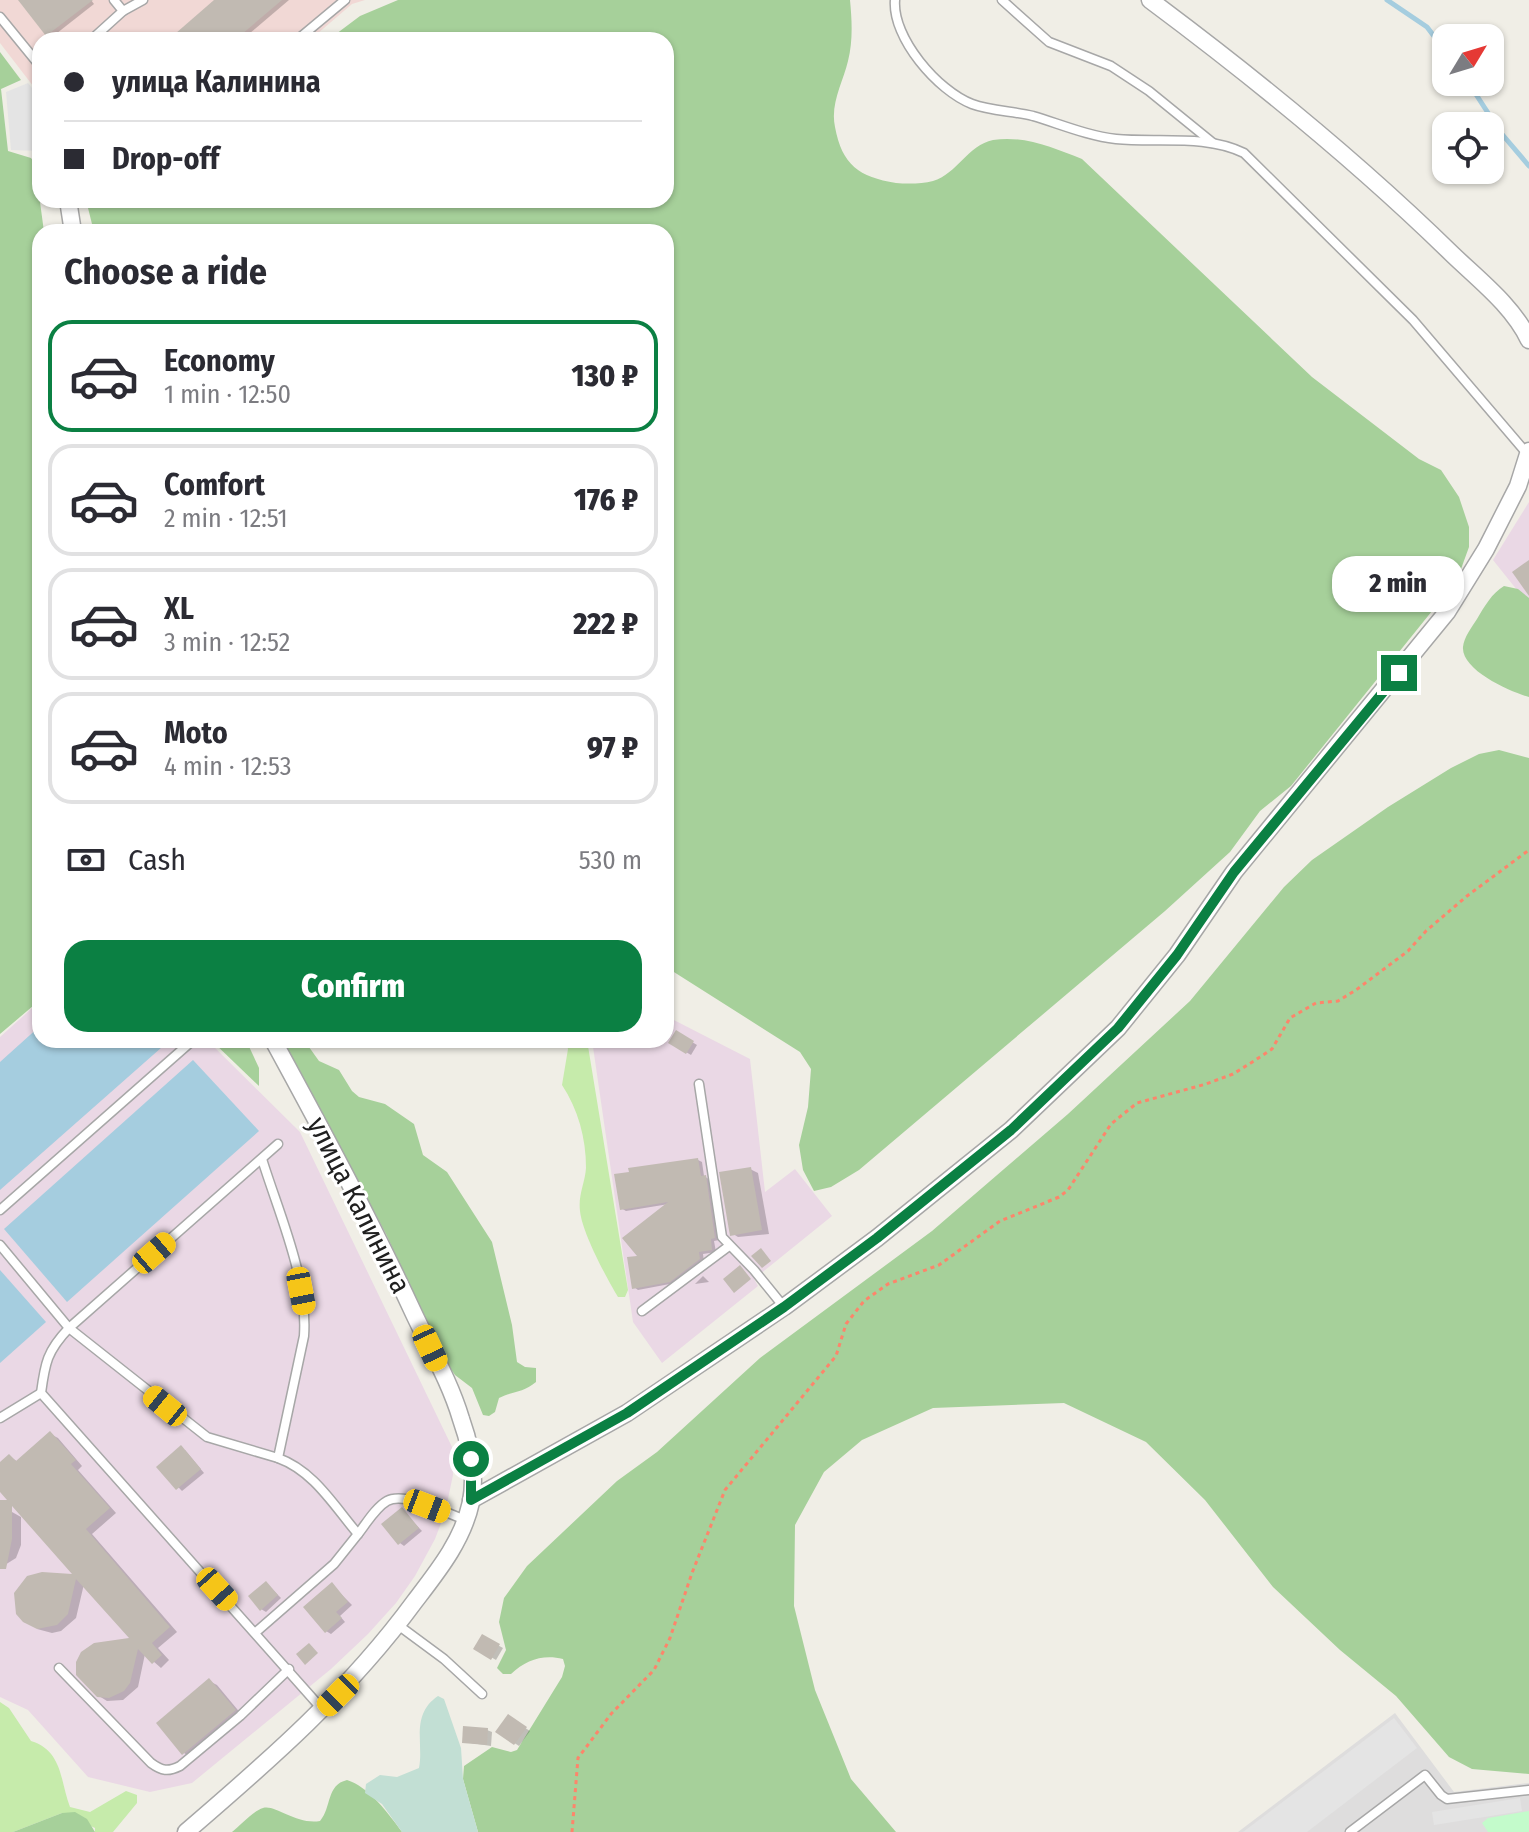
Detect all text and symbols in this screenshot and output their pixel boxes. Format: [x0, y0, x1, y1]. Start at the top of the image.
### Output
north arrow [1432, 24, 1504, 96]
map controls [1432, 24, 1504, 184]
text: улица Калинина [112, 64, 321, 100]
button: locate [1432, 112, 1504, 184]
text: Drop-off [112, 141, 219, 177]
text: Choose a ride [64, 250, 267, 294]
icon: car [68, 340, 140, 412]
text: Economy [164, 343, 275, 379]
text: 130 ₽ [571, 358, 638, 394]
text: 1 min · 12:50 [164, 379, 291, 410]
icon: car [68, 464, 140, 536]
text: Comfort [164, 467, 265, 503]
text: 176 ₽ [574, 482, 638, 518]
text: 2 min · 12:51 [164, 503, 288, 534]
callout: 2 min [1333, 557, 1465, 613]
text: 2 min [1369, 568, 1427, 599]
icon: car [68, 588, 140, 660]
text: XL [164, 591, 194, 627]
text: 222 ₽ [573, 606, 638, 642]
text: 3 min · 12:52 [164, 627, 290, 658]
route end [1381, 655, 1417, 691]
icon: car [68, 712, 140, 784]
text: Moto [164, 715, 228, 751]
text: 97 ₽ [587, 730, 638, 766]
text: 4 min · 12:53 [164, 751, 291, 782]
icon: cash [64, 838, 108, 882]
text: Cash [128, 842, 186, 878]
text: 530 m [579, 845, 642, 876]
button: Confirm [64, 940, 642, 1032]
street label: улица Калинина [300, 1111, 418, 1299]
car [128, 1228, 180, 1278]
car [285, 1265, 317, 1317]
car [409, 1321, 451, 1375]
car [139, 1382, 191, 1430]
route start [453, 1441, 489, 1477]
car [400, 1486, 454, 1526]
car [192, 1563, 242, 1615]
car [313, 1670, 363, 1720]

